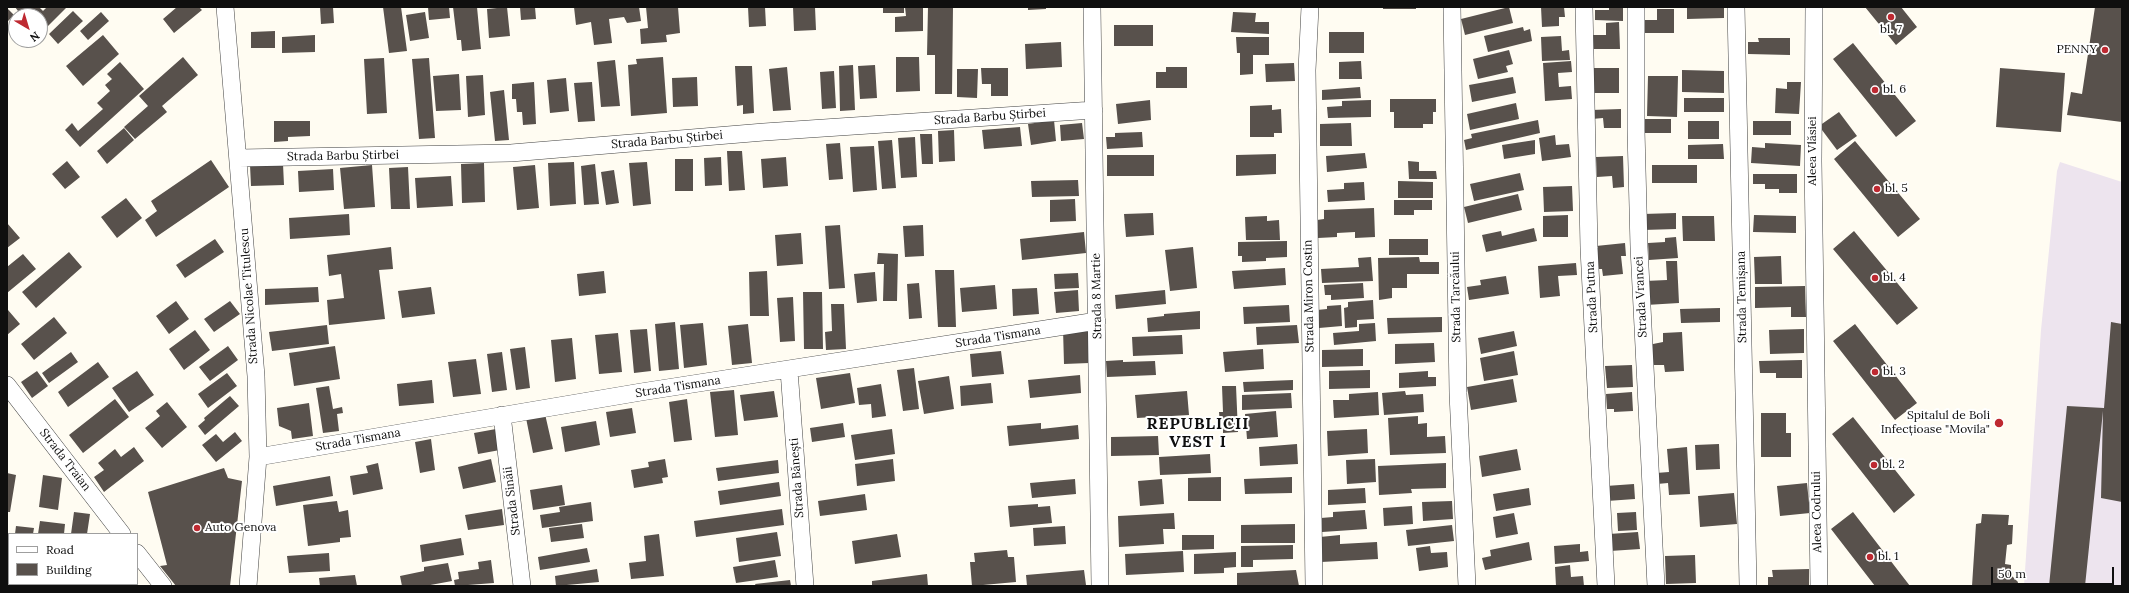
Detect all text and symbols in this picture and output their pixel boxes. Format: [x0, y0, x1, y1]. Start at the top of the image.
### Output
north arrow [8, 8, 48, 48]
marker: bl. 7 [1886, 12, 1896, 22]
place label: bl. 7 [1880, 23, 1902, 37]
text: N [27, 29, 42, 45]
place label: PENNY [2056, 43, 2097, 57]
marker: PENNY [2100, 45, 2110, 55]
place label: bl. 6 [1883, 83, 1906, 97]
marker: bl. 6 [1870, 85, 1880, 95]
street label: Strada Barbu Știrbei [934, 106, 1046, 128]
street label: Aleea Vlăsiei [1806, 116, 1820, 186]
street label: Strada Barbu Știrbei [611, 128, 723, 152]
street label: Strada Barbu Știrbei [287, 148, 399, 164]
place label: bl. 5 [1885, 182, 1908, 196]
marker: bl. 5 [1872, 184, 1882, 194]
street label: Strada Nicolae Titulescu [237, 228, 261, 364]
street label: Strada Miron Costin [1301, 240, 1317, 352]
street label: Strada Tarcăului [1448, 251, 1464, 343]
street label: Strada Temișana [1734, 251, 1750, 343]
street label: Strada 8 Martie [1089, 253, 1105, 339]
street label: Strada Vrancei [1632, 256, 1650, 338]
street label: Strada Putna [1583, 261, 1601, 333]
place label: bl. 4 [1883, 271, 1906, 285]
marker: bl. 4 [1870, 273, 1880, 283]
street label: Strada Tismana [954, 323, 1042, 351]
place label: bl. 3 [1883, 365, 1906, 379]
marker: bl. 3 [1870, 367, 1880, 377]
street label: Strada Tismana [634, 373, 722, 401]
place label: Spitalul de Boli Infecțioase "Movila" [1881, 409, 1990, 437]
district label: REPUBLICII VEST I [1147, 414, 1249, 452]
marker: Spitalul de Boli Infecțioase "Movila" [1993, 417, 2005, 429]
street label: Strada Tismana [314, 425, 402, 455]
street label: Strada Traian [36, 426, 94, 494]
street label: Strada Bănești [787, 437, 807, 519]
place label: bl. 2 [1882, 458, 1905, 472]
marker: bl. 2 [1869, 460, 1879, 470]
street label: Strada Sinăii [501, 466, 523, 536]
street label: Aleea Codrului [1809, 471, 1825, 553]
place label: Auto Genova [205, 521, 277, 535]
marker: Auto Genova [192, 523, 202, 533]
legend [8, 533, 138, 585]
text: Road [46, 542, 74, 557]
place label: bl. 1 [1878, 550, 1899, 564]
marker: bl. 1 [1865, 552, 1875, 562]
scale bar [1993, 559, 2116, 585]
text: Building [46, 562, 92, 577]
text: 50 m [1998, 566, 2026, 581]

